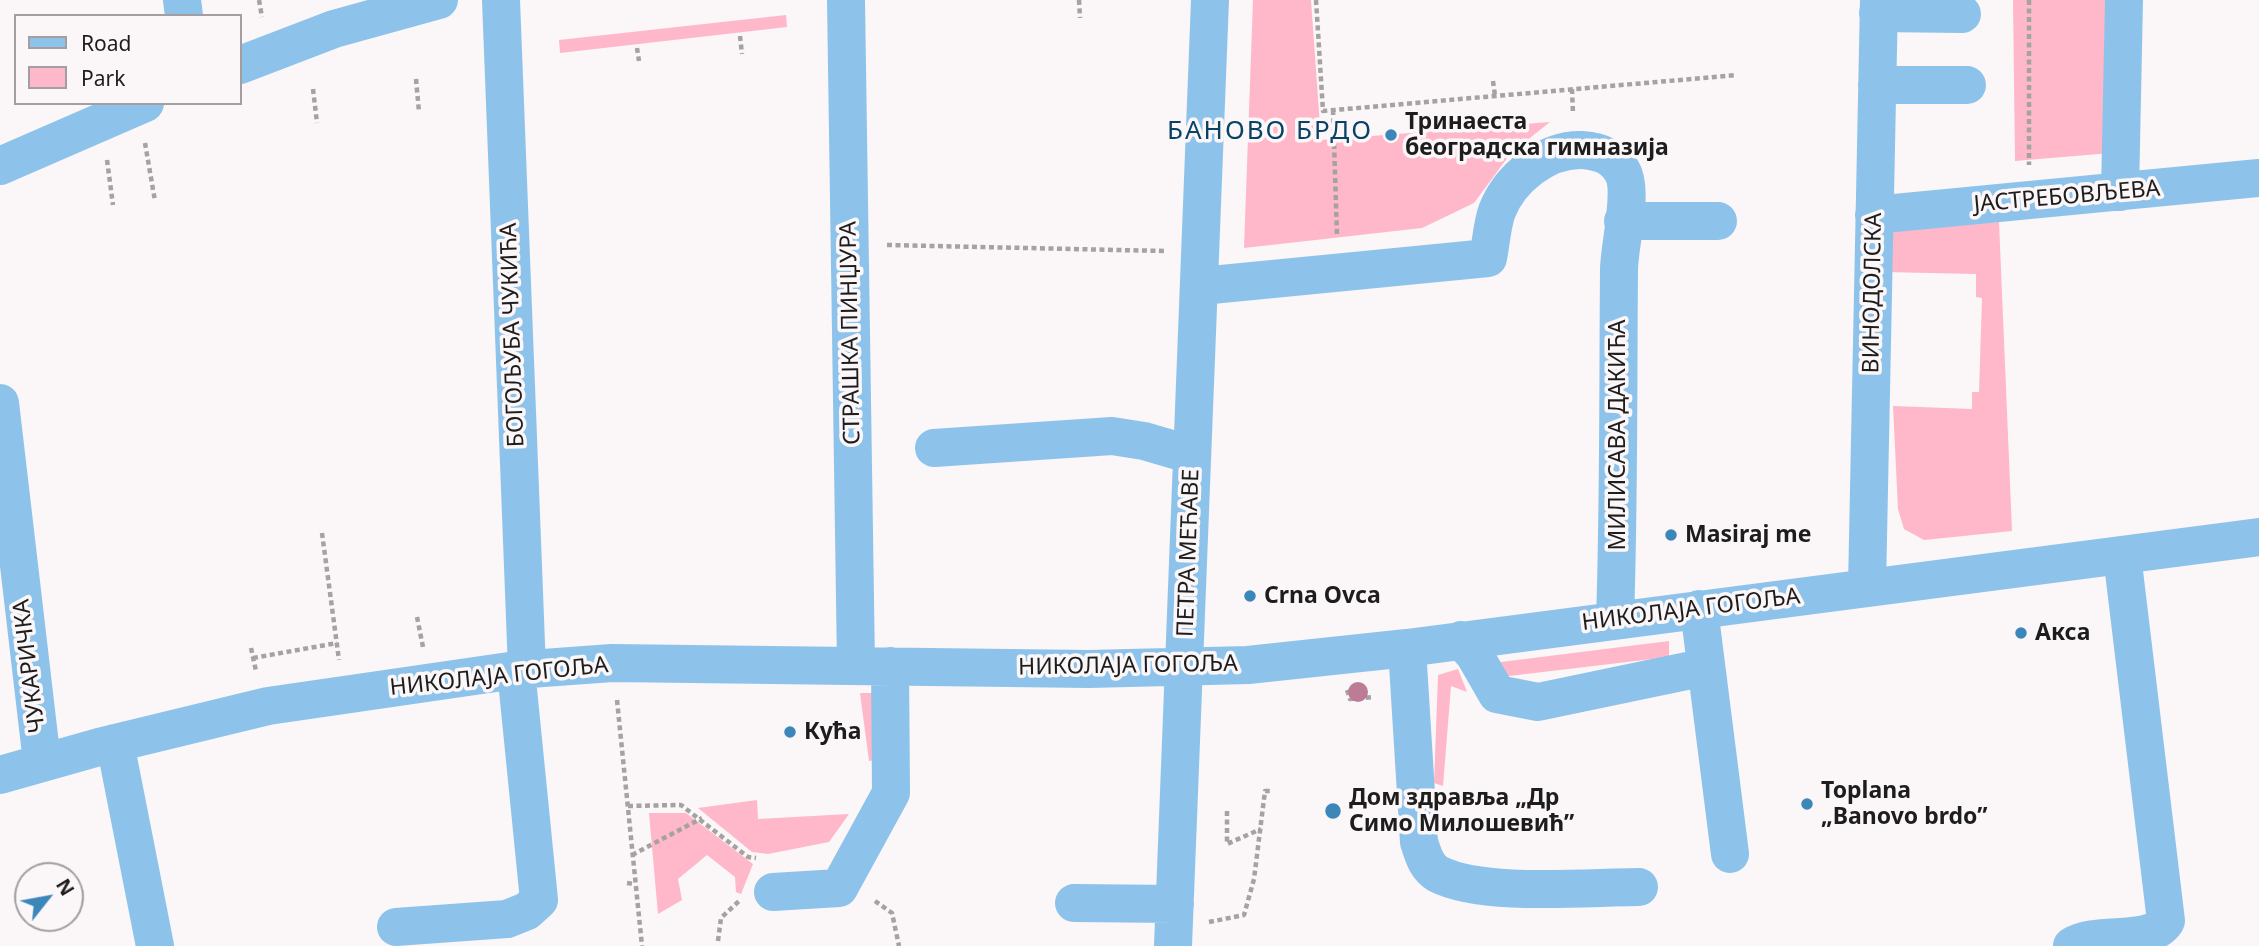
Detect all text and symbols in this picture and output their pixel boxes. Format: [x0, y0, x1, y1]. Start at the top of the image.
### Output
legend [14, 14, 242, 105]
text: Road [81, 29, 131, 57]
text: Park [81, 64, 125, 92]
place label: Тринаеста београдска гимназија [1405, 108, 1669, 162]
district label: БАНОВО БРДО [1168, 116, 1372, 148]
marker: Тринаеста београдска гимназија [1383, 127, 1399, 143]
street label: ЈАСТРЕБОВЉЕВА [1973, 175, 2161, 219]
street label: ВИНОДОЛСКА [1858, 212, 1888, 374]
street label: СТРАШКА ПИНЏУРА [835, 221, 867, 445]
street label: БОГОЉУБА ЧУКИЋА [495, 222, 531, 448]
street label: МИЛИСАВА ДАКИЋА [1604, 319, 1632, 551]
street label: ПЕТРА МЕЋАВЕ [1172, 468, 1206, 638]
place label: Masiraj me [1685, 521, 1811, 549]
marker: Masiraj me [1663, 527, 1679, 543]
place label: Crna Ovca [1264, 582, 1381, 610]
street label: НИКОЛАЈА ГОГОЉА [1580, 583, 1802, 637]
marker: Crna Ovca [1242, 588, 1258, 604]
street label: ЧУКАРИЧКА [8, 598, 52, 734]
place label: Акса [2035, 619, 2090, 647]
marker: Акса [2013, 625, 2029, 641]
street label: НИКОЛАЈА ГОГОЉА [1018, 650, 1238, 682]
street label: НИКОЛАЈА ГОГОЉА [388, 652, 610, 702]
place label: Кућа [804, 718, 862, 746]
marker: Кућа [782, 724, 798, 740]
place label: Toplana „Banovo brdo” [1821, 777, 1987, 831]
place label: Дом здравља „Др Симо Милошевић” [1349, 784, 1574, 838]
marker: Toplana „Banovo brdo” [1799, 796, 1815, 812]
marker: Дом здравља „Др Симо Милошевић” [1323, 801, 1343, 821]
north arrow [14, 862, 84, 932]
text: N [50, 874, 80, 901]

